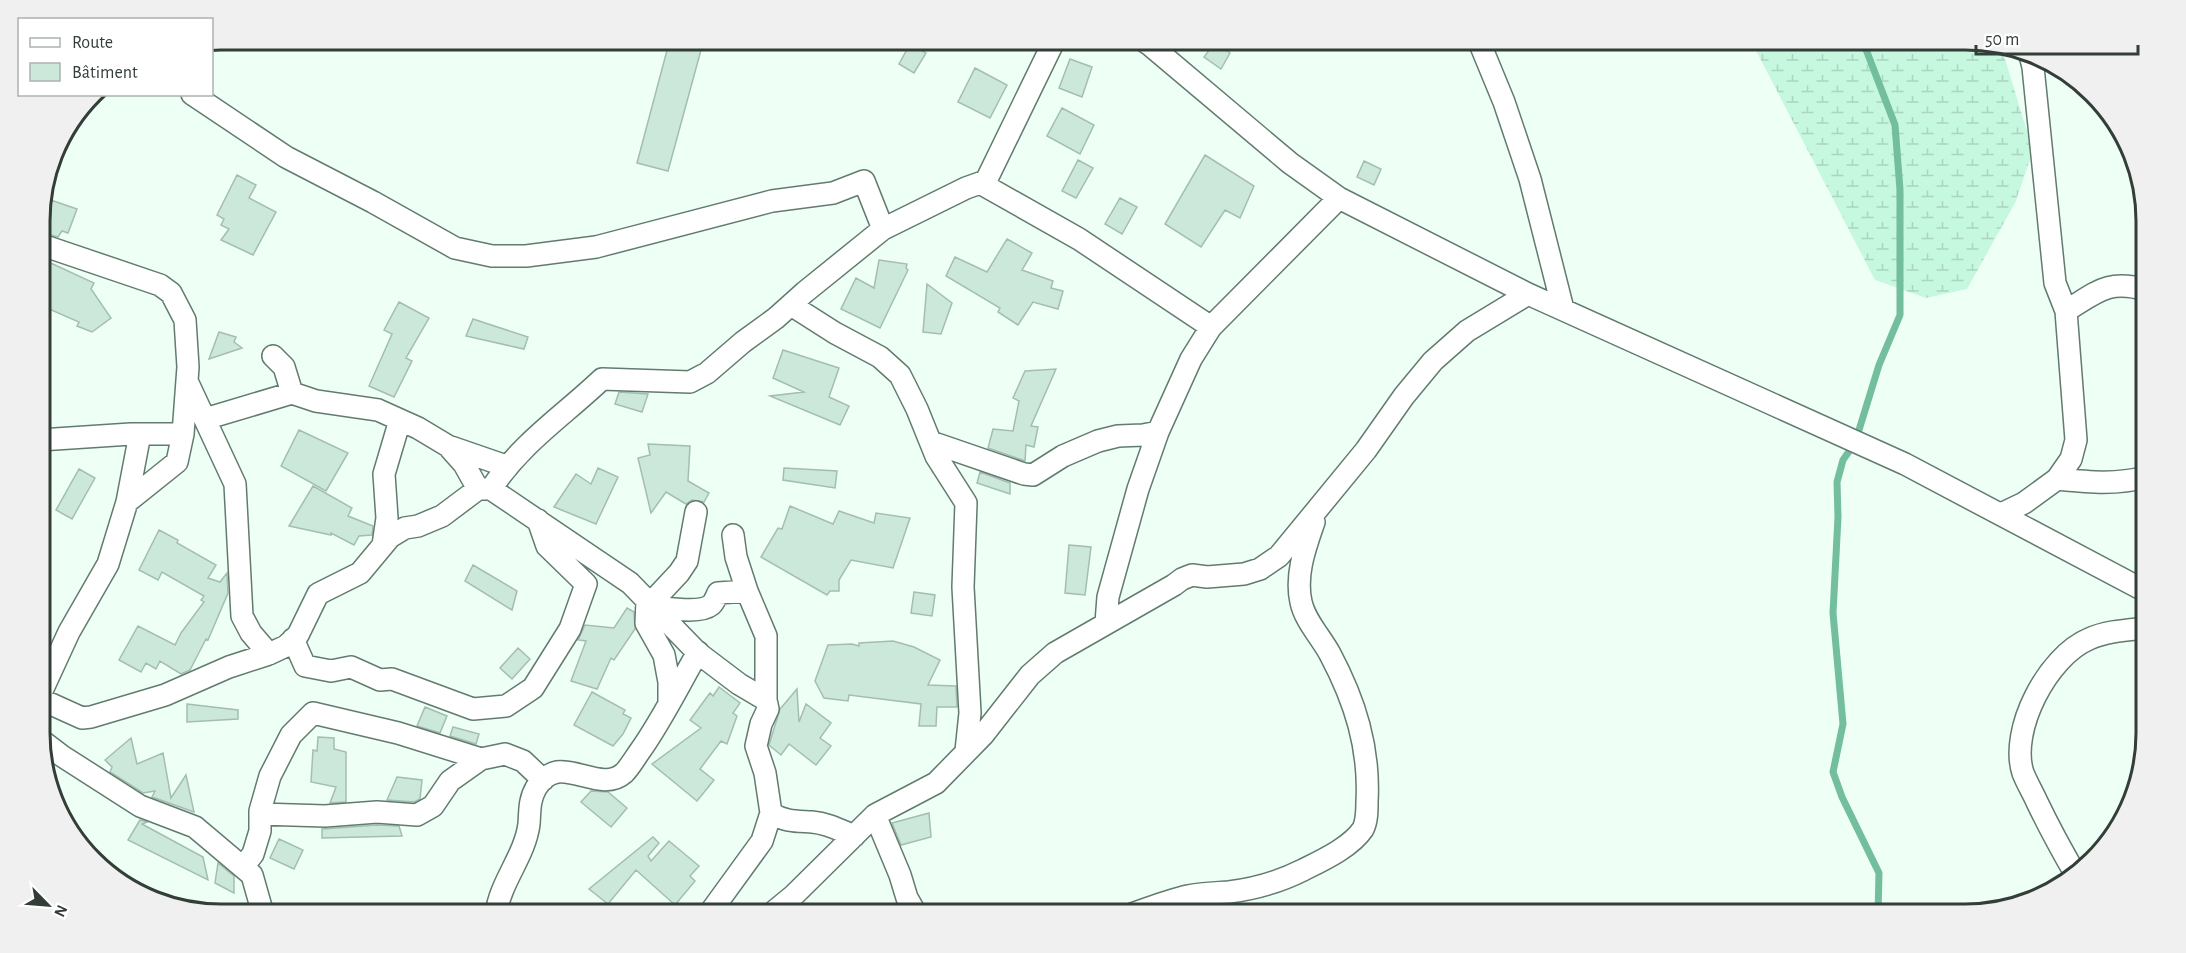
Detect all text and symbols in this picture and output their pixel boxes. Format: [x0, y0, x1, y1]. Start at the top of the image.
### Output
legend [18, 18, 213, 96]
scale bar [1976, 18, 2138, 56]
text: 50 m [1985, 31, 2019, 49]
text: Route [72, 34, 113, 52]
text: Bâtiment [72, 64, 138, 82]
north arrow [18, 875, 78, 935]
text: N [51, 902, 70, 919]

